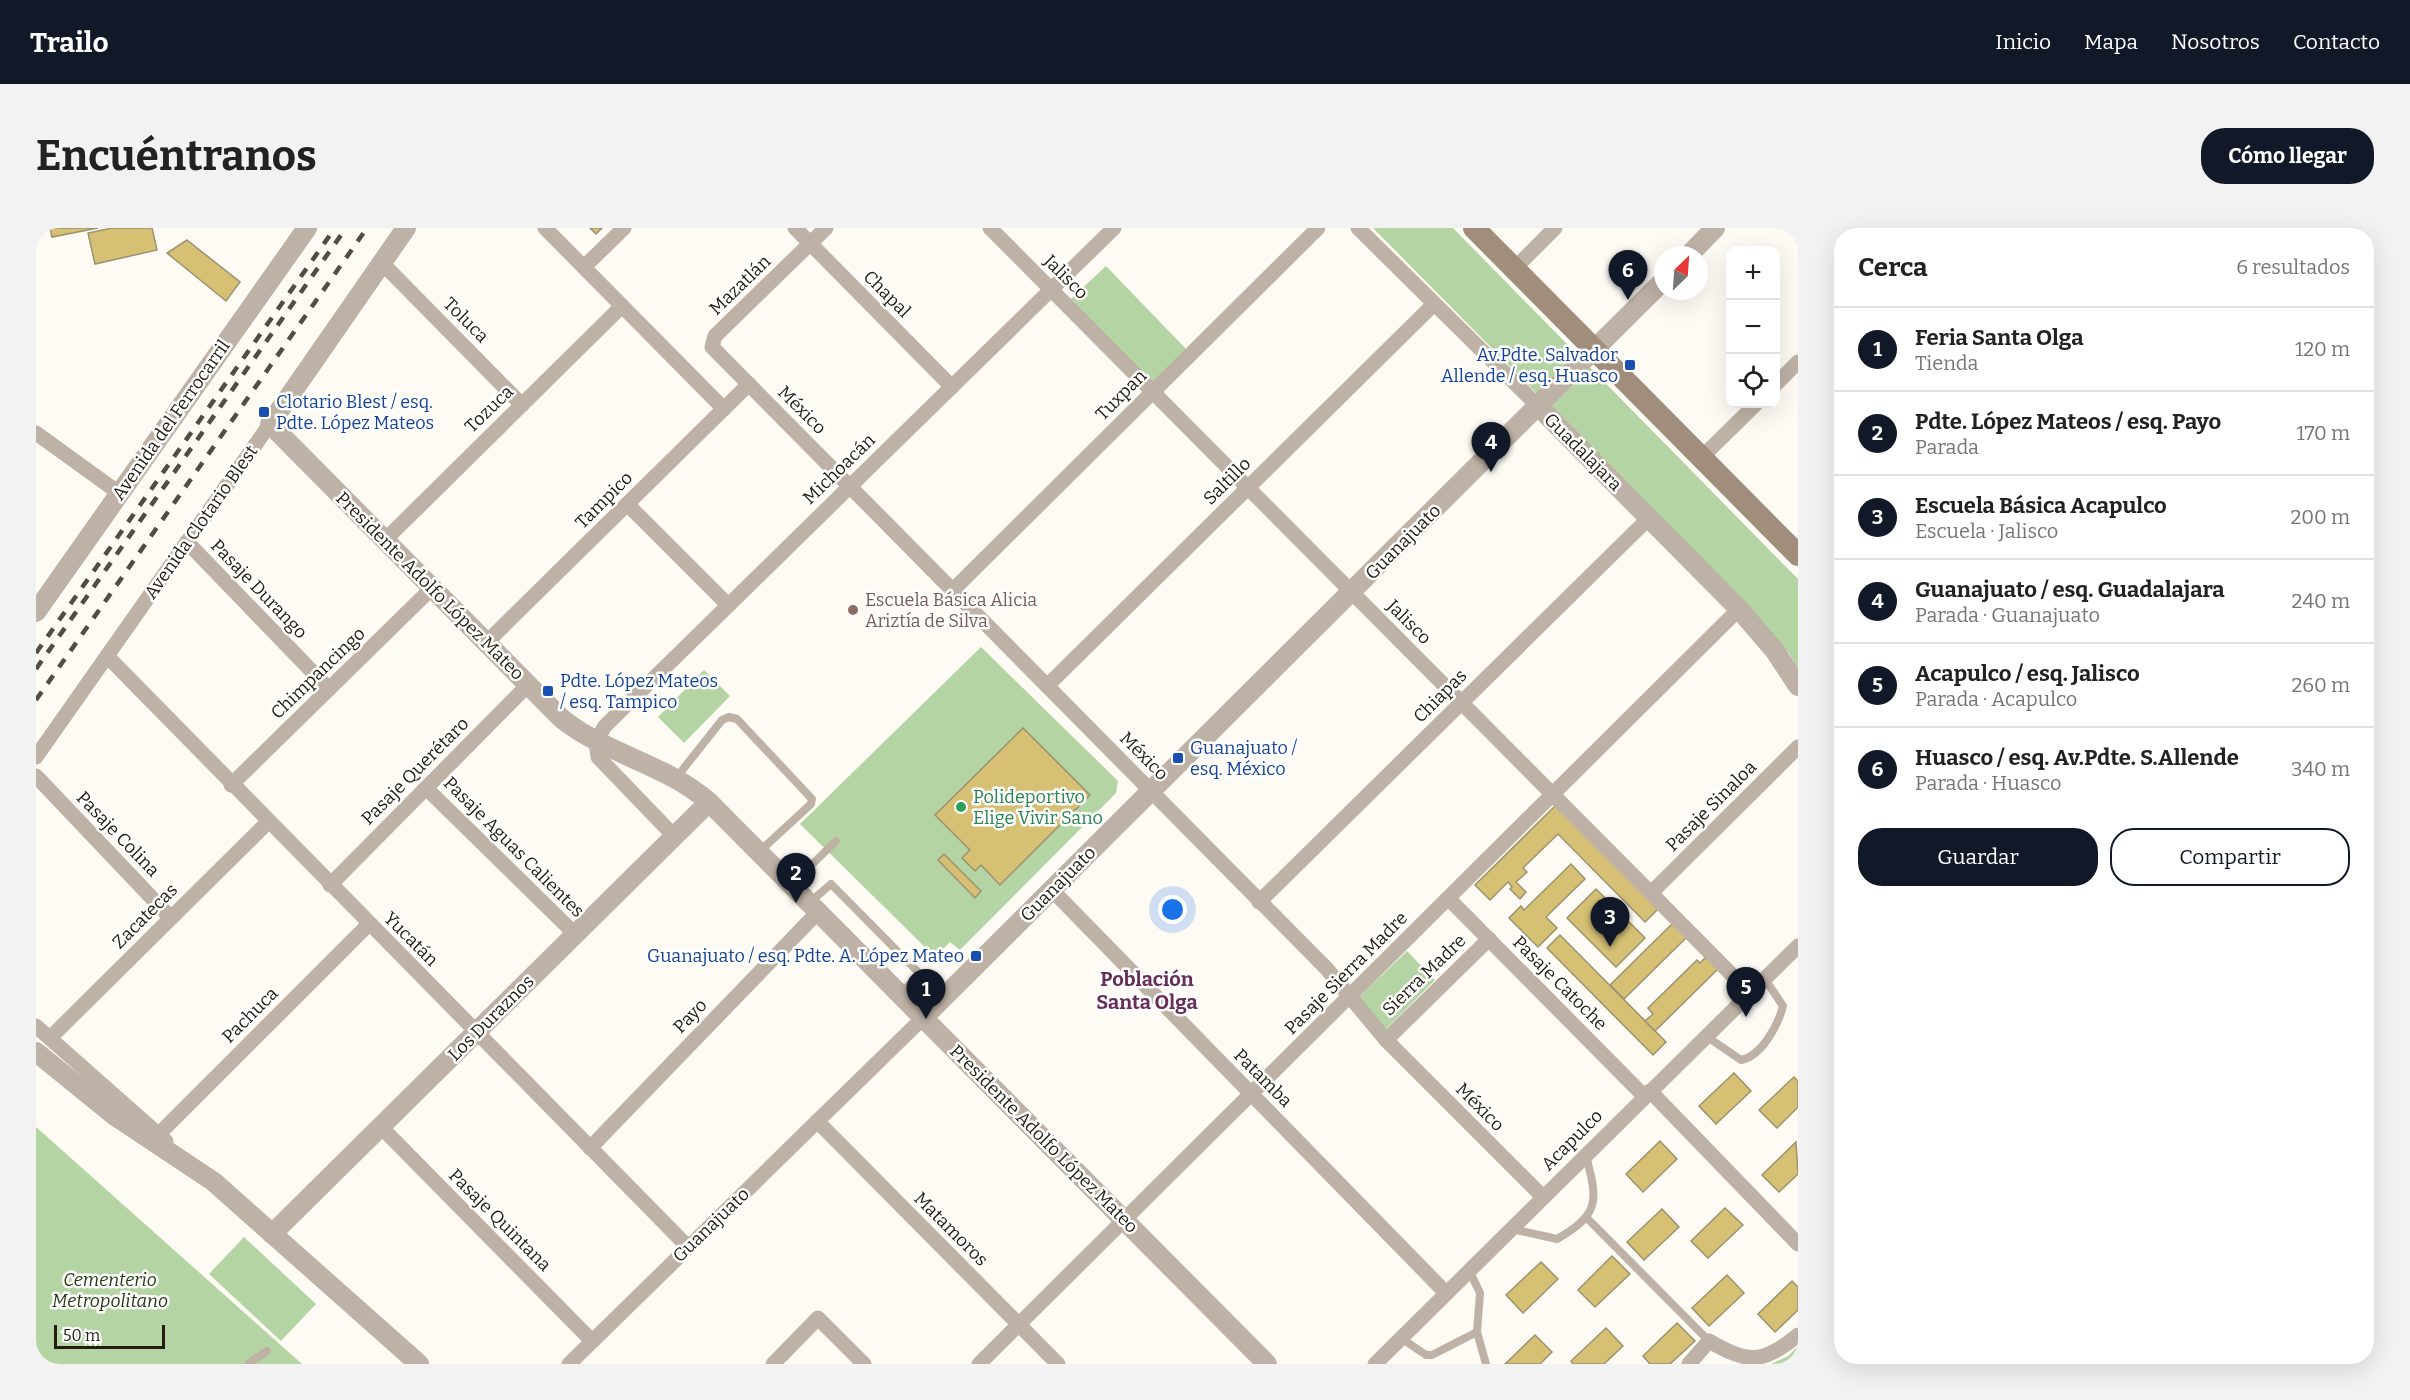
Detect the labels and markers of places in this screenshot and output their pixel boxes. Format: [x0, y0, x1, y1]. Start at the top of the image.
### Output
pin: 6 [1608, 250, 1648, 300]
place label: Av.Pdte. Salvador Allende / esq. Huasco [1441, 344, 1618, 387]
marker: Av.Pdte. Salvador Allende / esq. Huasco [1623, 358, 1637, 372]
place label: Clotario Blest / esq. Pdte. López Mateos [276, 391, 434, 434]
marker: Clotario Blest / esq. Pdte. López Mateos [257, 405, 271, 419]
pin: 4 [1472, 422, 1510, 472]
place label: Escuela Básica Alicia Ariztía de Silva [865, 589, 1037, 632]
marker: Escuela Básica Alicia Ariztía de Silva [846, 603, 860, 617]
place label: Pdte. López Mateos / esq. Tampico [560, 670, 718, 713]
marker: Pdte. López Mateos / esq. Tampico [541, 684, 555, 698]
place label: Guanajuato / esq. México [1190, 737, 1297, 780]
marker: Guanajuato / esq. México [1171, 751, 1185, 765]
place label: Polideportivo Elige Vivir Sano [973, 786, 1103, 829]
marker: Polideportivo Elige Vivir Sano [954, 800, 968, 814]
pin: 2 [776, 854, 816, 903]
pin: 3 [1590, 898, 1630, 947]
place label: Guanajuato / esq. Pdte. A. López Mateo [647, 945, 964, 967]
marker: Guanajuato / esq. Pdte. A. López Mateo [969, 949, 983, 963]
pin: 5 [1726, 968, 1766, 1017]
pin: 1 [906, 970, 946, 1019]

